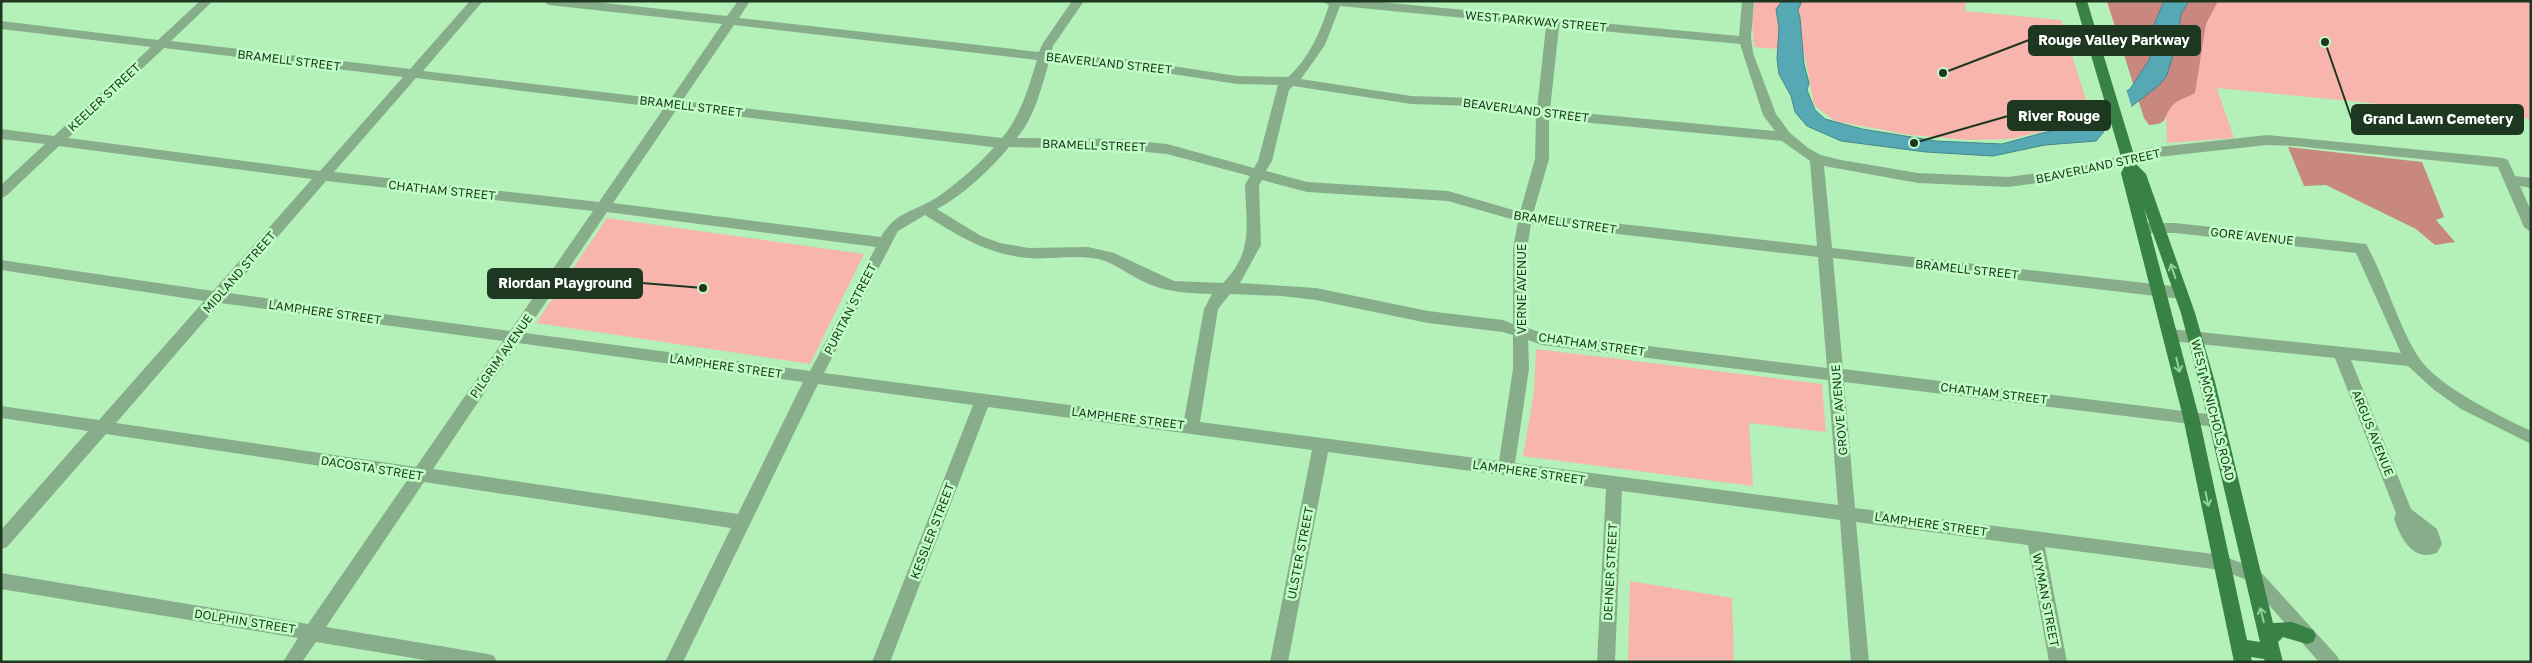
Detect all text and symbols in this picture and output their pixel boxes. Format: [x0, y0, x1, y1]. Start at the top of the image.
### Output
street label: WEST PARKWAY STREET [1465, 7, 1608, 35]
callout: Rouge Valley Parkway [2029, 26, 2200, 55]
text: Rouge Valley Parkway [2038, 31, 2190, 48]
street label: BRAMELL STREET [237, 46, 342, 74]
street label: BEAVERLAND STREET [1045, 49, 1173, 77]
street label: KEELER STREET [65, 59, 144, 134]
street label: BRAMELL STREET [639, 92, 744, 120]
street label: BEAVERLAND STREET [1462, 95, 1590, 125]
callout: River Rouge [2008, 101, 2110, 130]
callout: Grand Lawn Cemetery [2352, 105, 2523, 134]
text: River Rouge [2018, 107, 2100, 124]
text: Grand Lawn Cemetery [2363, 110, 2514, 127]
street label: BRAMELL STREET [1042, 136, 1147, 154]
street label: BEAVERLAND STREET [2034, 145, 2162, 187]
street label: CHATHAM STREET [388, 177, 497, 203]
street label: BRAMELL STREET [1513, 207, 1618, 237]
street label: GORE AVENUE [2210, 224, 2294, 248]
street label: MIDLAND STREET [199, 228, 279, 316]
street label: VERNE AVENUE [1514, 244, 1529, 334]
street label: BRAMELL STREET [1915, 256, 2020, 282]
street label: PURITAN STREET [820, 260, 880, 357]
one-way arrow [2168, 264, 2177, 279]
callout: Riordan Playground [488, 269, 642, 298]
text: Riordan Playground [498, 274, 632, 291]
street label: LAMPHERE STREET [268, 297, 383, 327]
street label: PILGRIM AVENUE [466, 311, 536, 401]
street label: CHATHAM STREET [1538, 329, 1647, 359]
street label: WEST MCNICHOLS ROAD [2188, 338, 2238, 482]
street label: LAMPHERE STREET [669, 351, 784, 381]
one-way arrow [2174, 357, 2183, 373]
street label: GROVE AVENUE [1828, 364, 1850, 456]
street label: CHATHAM STREET [1940, 379, 2049, 407]
street label: ARGUS AVENUE [2349, 388, 2397, 478]
street label: LAMPHERE STREET [1071, 404, 1186, 432]
street label: DACOSTA STREET [320, 453, 425, 484]
street label: LAMPHERE STREET [1472, 457, 1587, 487]
street label: KESSLER STREET [907, 480, 957, 581]
one-way arrow [2203, 490, 2213, 506]
street label: ULSTER STREET [1284, 505, 1316, 601]
street label: LAMPHERE STREET [1874, 509, 1989, 539]
street label: DEHNER STREET [1600, 522, 1620, 621]
street label: WYMAN STREET [2030, 552, 2063, 649]
street label: DOLPHIN STREET [193, 606, 297, 636]
one-way arrow [2257, 607, 2266, 623]

